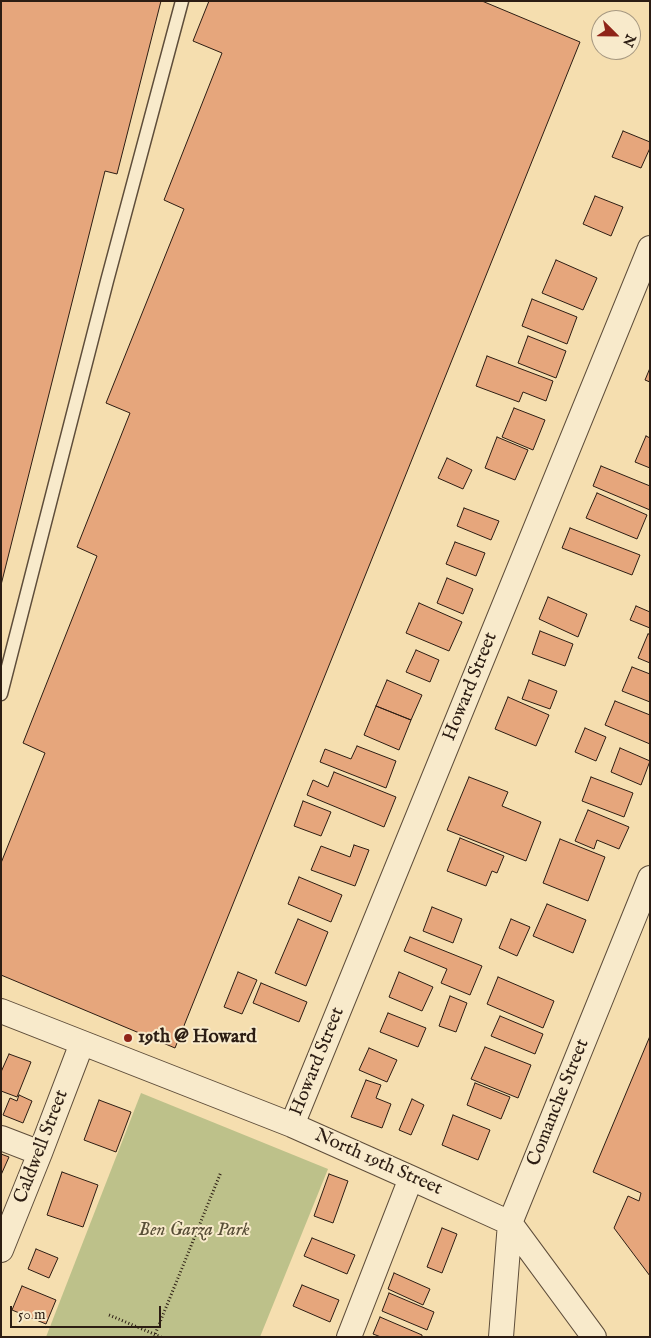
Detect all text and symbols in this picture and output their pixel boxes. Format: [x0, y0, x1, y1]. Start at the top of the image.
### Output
north arrow [591, 10, 641, 60]
text: N [618, 31, 640, 50]
street label: Howard Street [439, 629, 503, 745]
street label: Howard Street [286, 1004, 350, 1120]
place label: 19th @ Howard [138, 1027, 256, 1049]
marker: 19th @ Howard [122, 1032, 134, 1044]
street label: Comanche Street [523, 1036, 595, 1170]
street label: Caldwell Street [10, 1087, 74, 1207]
street label: North 19th Street [311, 1125, 445, 1201]
park label: Ben Garza Park [138, 1220, 250, 1242]
scale bar [12, 1296, 164, 1328]
text: 50 m [18, 1305, 46, 1324]

